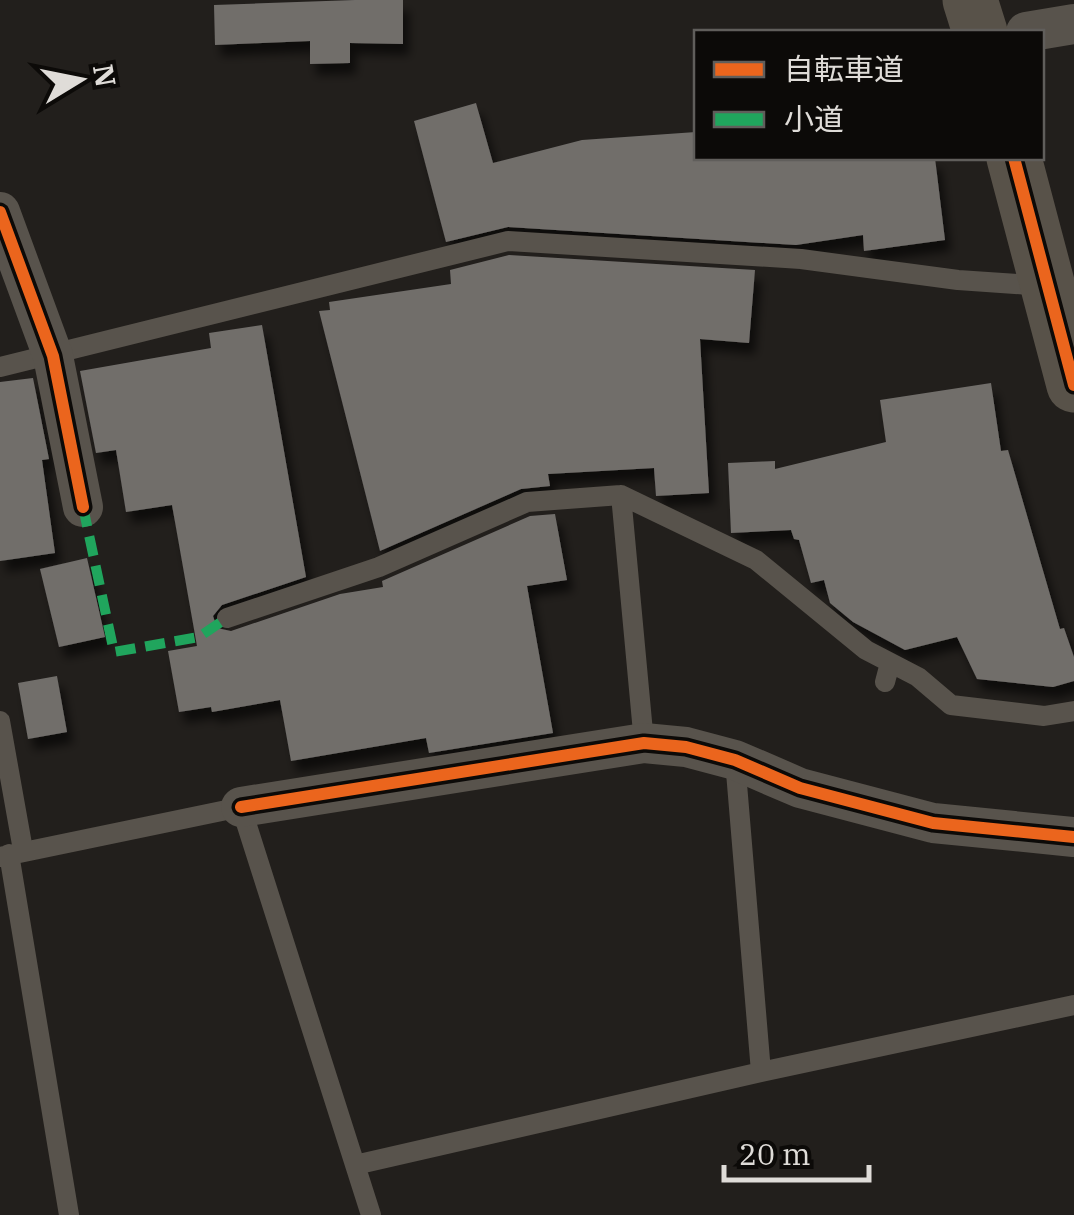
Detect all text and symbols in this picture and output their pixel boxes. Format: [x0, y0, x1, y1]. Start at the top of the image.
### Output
north arrow [30, 30, 130, 130]
legend [694, 30, 1044, 160]
text: 自転車道 [784, 49, 904, 88]
text: N [85, 61, 125, 90]
text: 小道 [784, 99, 844, 138]
scale bar [724, 1120, 869, 1182]
text: 20 m [739, 1134, 811, 1173]

